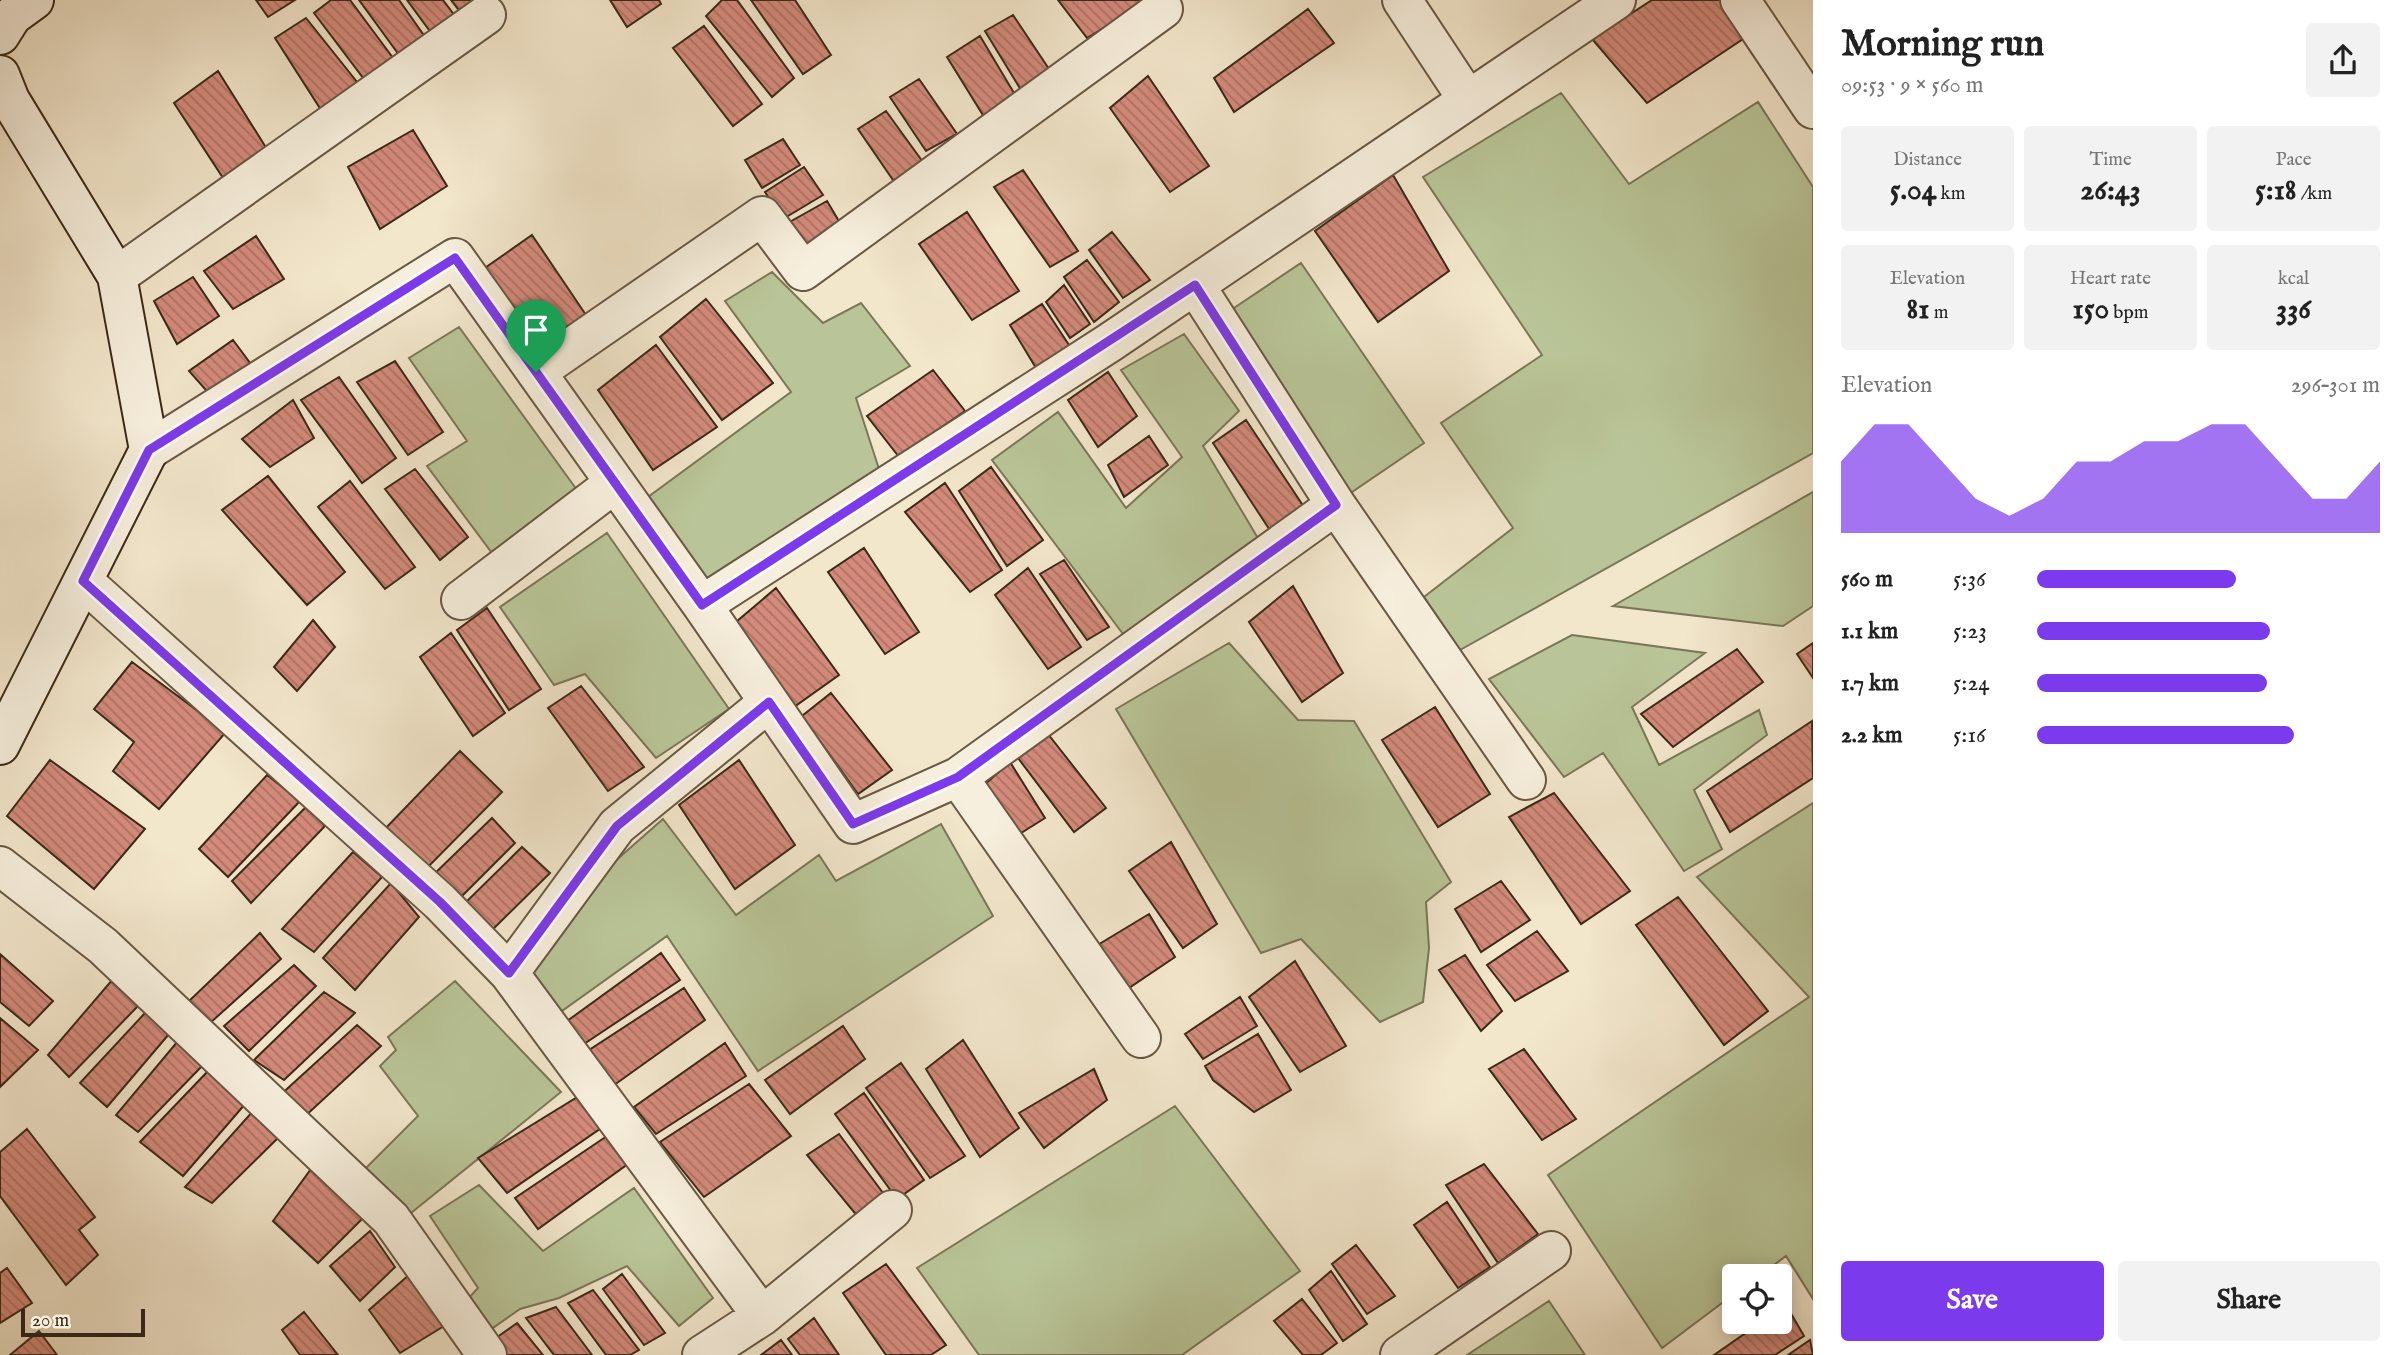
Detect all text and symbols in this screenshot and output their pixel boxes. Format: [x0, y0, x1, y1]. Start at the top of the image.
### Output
text: Morning run [1841, 21, 2044, 69]
button: share [2306, 23, 2380, 97]
text: 09:53 · 9 × 560 m [1841, 71, 1984, 100]
text: Distance [1893, 148, 1962, 172]
text: Time [2089, 148, 2132, 172]
text: Pace [2276, 148, 2311, 172]
text: 5.04 [1890, 172, 1936, 210]
text: 26:43 [2080, 172, 2141, 210]
text: 5:18 [2255, 172, 2297, 210]
text: km [1936, 182, 1965, 206]
text: /km [2297, 182, 2332, 206]
text: Elevation [1890, 267, 1965, 291]
text: Heart rate [2070, 267, 2151, 291]
text: kcal [2278, 267, 2309, 291]
text: 81 [1907, 291, 1930, 329]
text: 150 [2073, 291, 2109, 329]
text: 336 [2276, 291, 2311, 329]
pin [506, 300, 566, 372]
text: m [1930, 301, 1948, 325]
text: bpm [2109, 301, 2148, 325]
icon: arrive [517, 311, 555, 349]
text: Elevation [1841, 371, 1932, 400]
text: 296–301 m [2291, 371, 2380, 400]
text: 560 m [1841, 565, 1893, 594]
text: 5:36 [1953, 565, 1986, 594]
text: 1.1 km [1841, 617, 1898, 646]
text: 5:23 [1953, 617, 1987, 646]
text: 1.7 km [1841, 669, 1899, 698]
text: 5:24 [1953, 669, 1989, 698]
text: 2.2 km [1841, 721, 1903, 750]
text: 5:16 [1953, 721, 1986, 750]
button: Save [1841, 1261, 2104, 1341]
button: Share [2118, 1261, 2380, 1341]
map controls [1722, 1264, 1792, 1334]
button: locate [1722, 1264, 1792, 1334]
scale bar [21, 1306, 145, 1338]
text: 20 m [32, 1309, 69, 1333]

